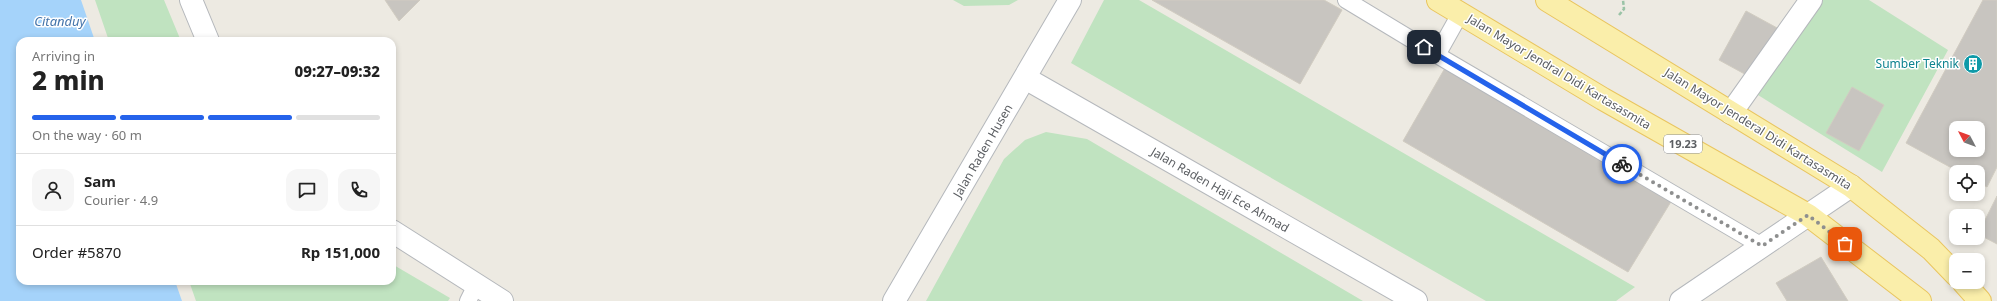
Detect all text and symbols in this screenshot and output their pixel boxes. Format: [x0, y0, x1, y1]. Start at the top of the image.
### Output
street label: Jalan Mayor Jendral Didi Kartasasmita [1464, 9, 1654, 133]
water label: Citanduy [34, 12, 87, 30]
pin [1407, 30, 1441, 64]
icon: home [1413, 36, 1435, 58]
text: Arriving in [32, 47, 95, 65]
building icon: Sumber Teknik [1962, 53, 1984, 75]
place label: Sumber Teknik [1876, 55, 1960, 72]
text: 09:27–09:32 [295, 61, 380, 81]
text: 2 min [32, 62, 105, 98]
street label: Jalan Mayor Jenderal Didi Kartasasmita [1660, 63, 1855, 194]
street label: Jalan Raden Husen [948, 101, 1016, 202]
north arrow [1949, 121, 1985, 157]
map controls [1949, 121, 1985, 289]
text: On the way · 60 m [32, 126, 142, 144]
road number: 19.23 [1664, 135, 1702, 153]
street label: Jalan Raden Haji Ece Ahmad [1147, 142, 1292, 236]
courier [1602, 144, 1642, 184]
icon: bike [1611, 153, 1633, 175]
button: locate [1949, 165, 1985, 201]
button: person [32, 169, 74, 211]
button: chat [286, 169, 328, 211]
button: phone [338, 169, 380, 211]
text: Sam [84, 171, 116, 191]
text: Courier · 4.9 [84, 191, 158, 209]
button: + [1949, 209, 1985, 245]
pin [1828, 227, 1862, 261]
icon: bag [1834, 233, 1856, 255]
text: Order #5870 [32, 242, 121, 262]
text: Rp 151,000 [301, 242, 380, 262]
button: − [1949, 253, 1985, 289]

